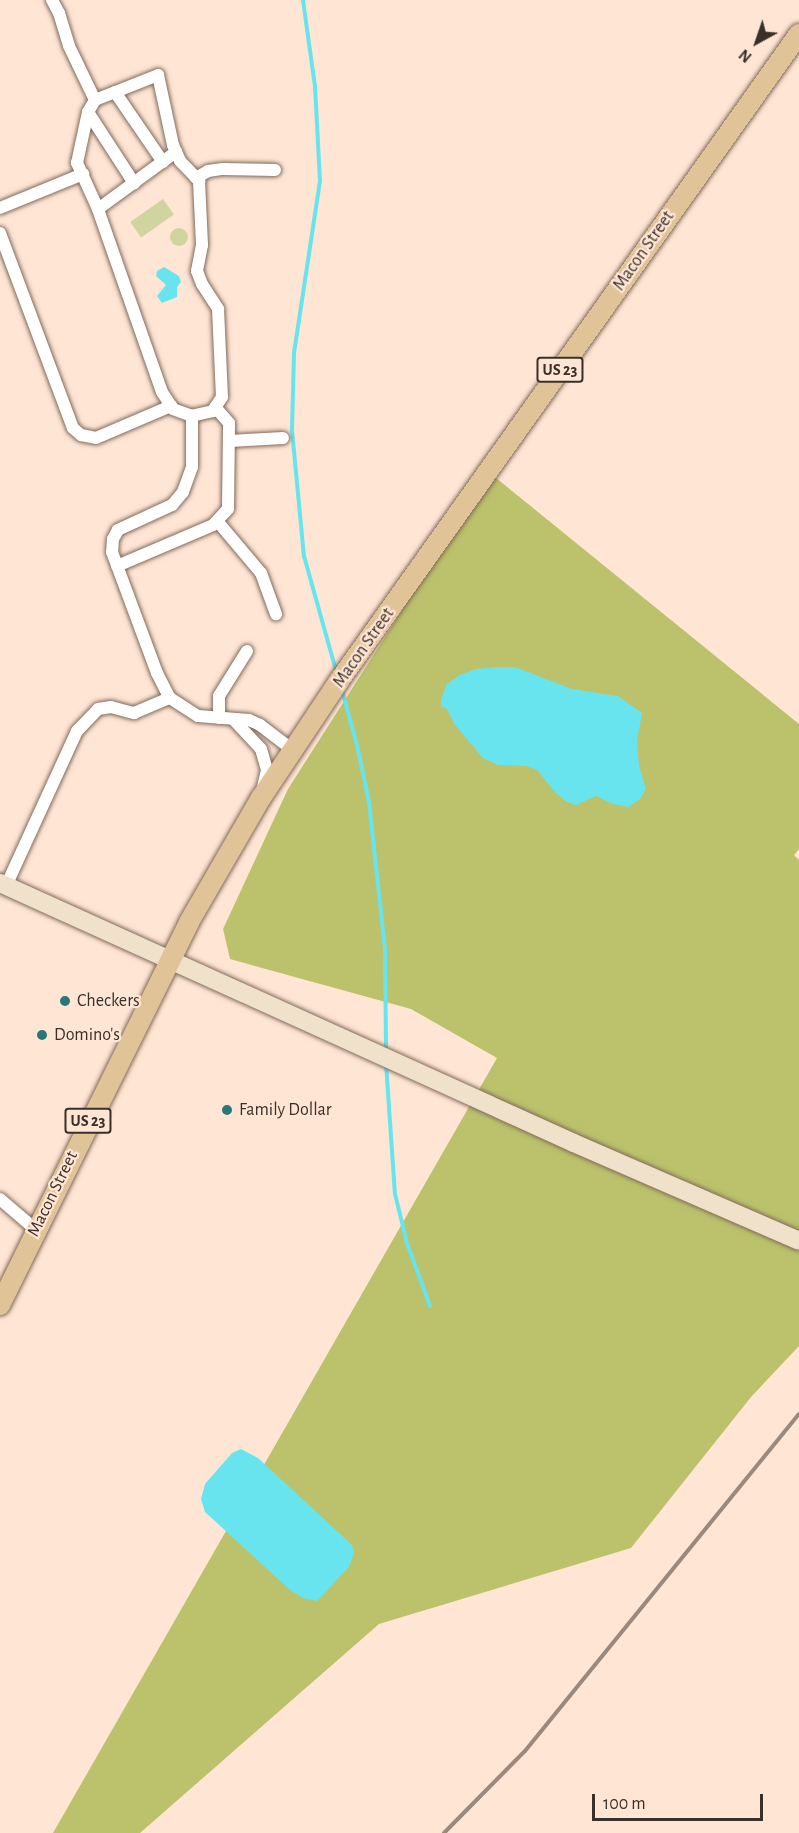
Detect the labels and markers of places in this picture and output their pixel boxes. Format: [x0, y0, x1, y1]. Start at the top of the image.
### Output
place label: Checkers [77, 990, 140, 1012]
marker: Checkers [58, 994, 72, 1008]
place label: Domino's [54, 1024, 120, 1046]
marker: Domino's [35, 1028, 49, 1042]
place label: Family Dollar [239, 1099, 332, 1121]
marker: Family Dollar [220, 1103, 234, 1117]

